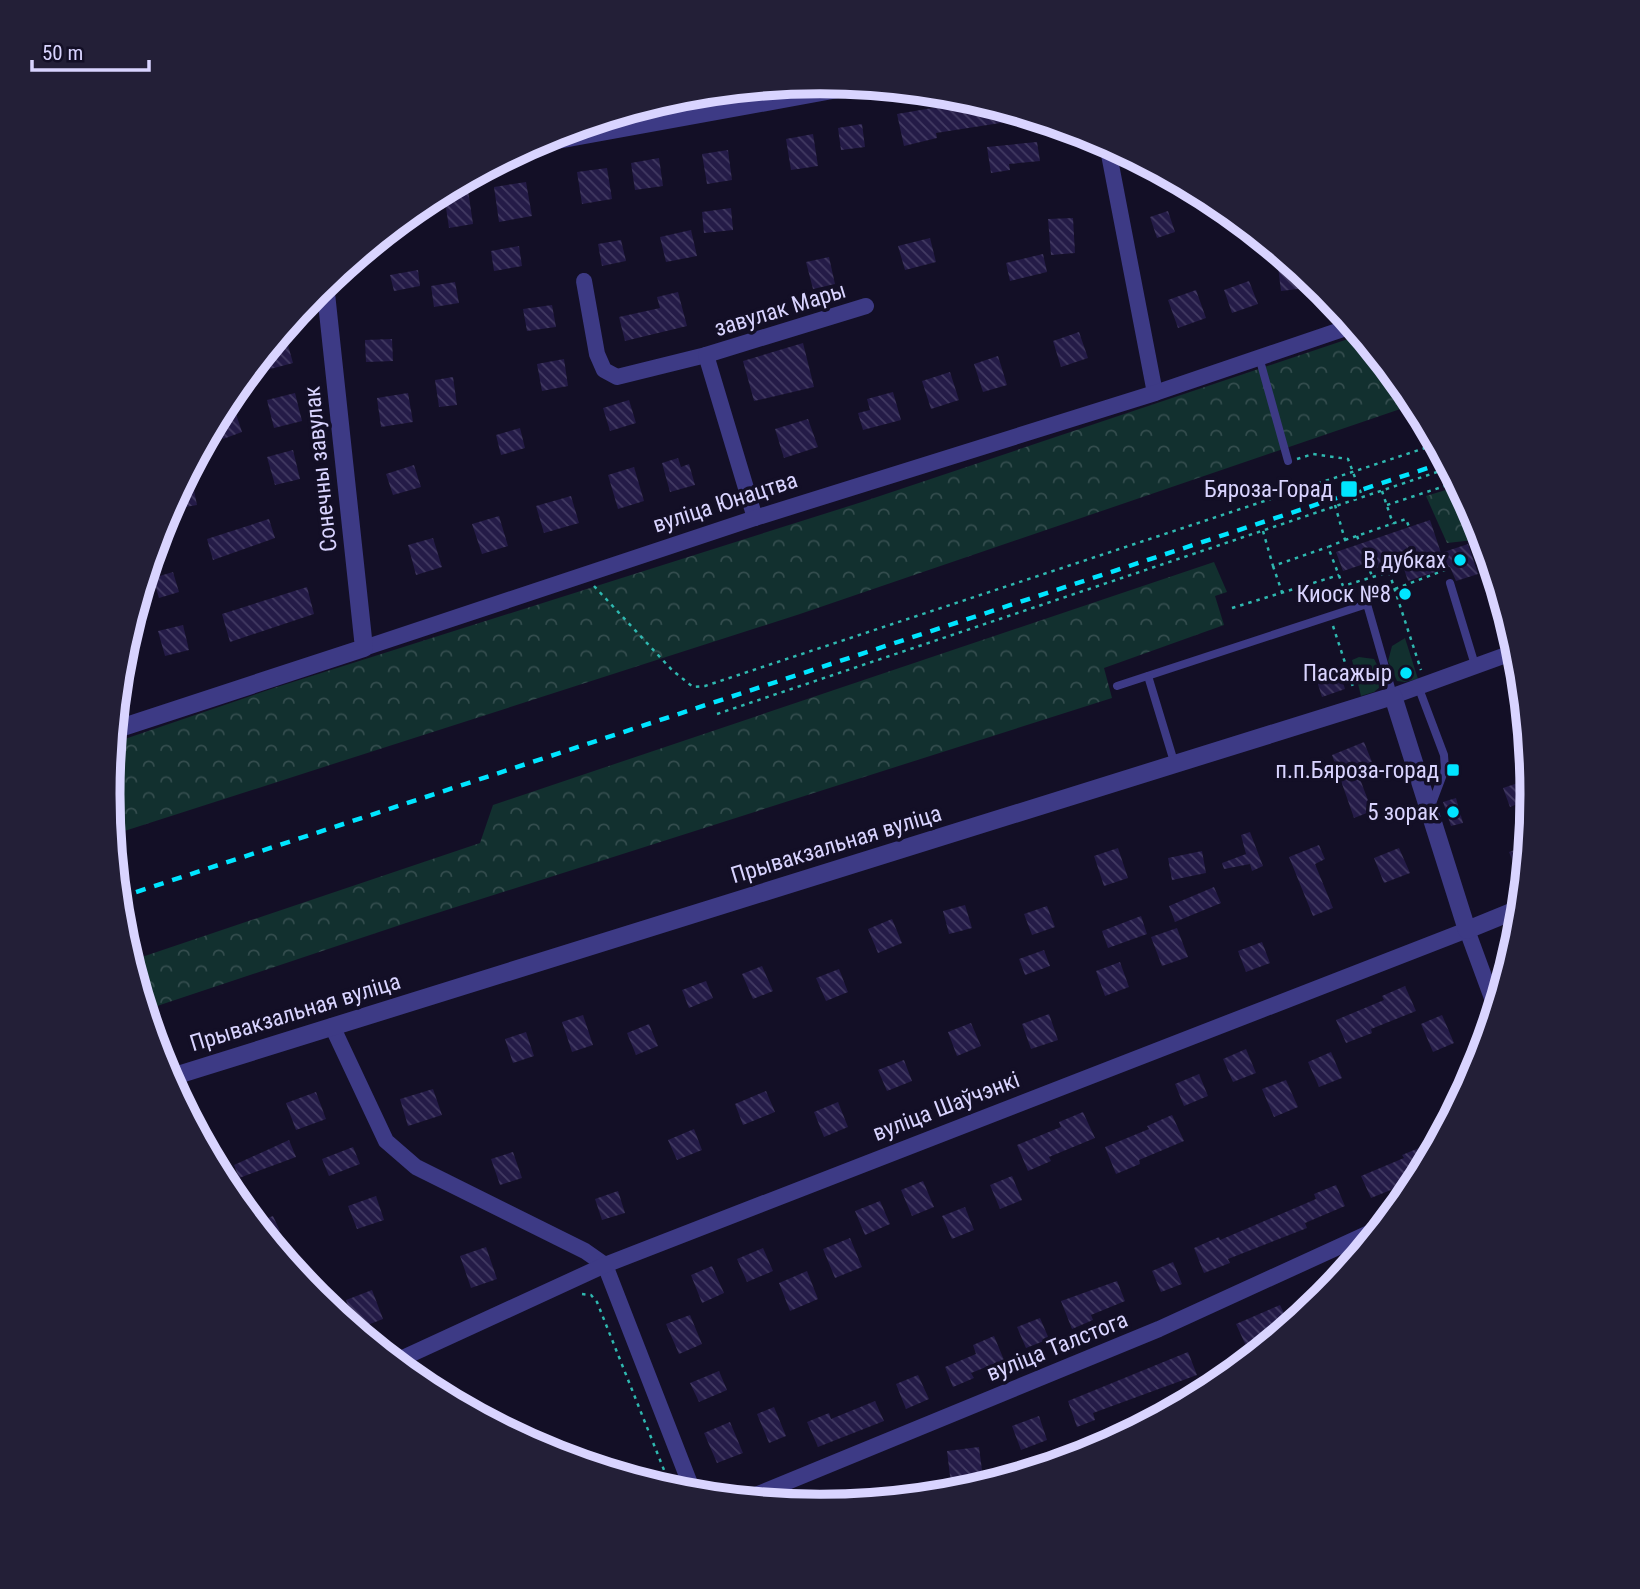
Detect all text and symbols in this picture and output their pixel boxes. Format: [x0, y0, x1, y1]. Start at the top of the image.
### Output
scale bar [32, 28, 149, 72]
text: 50 m [42, 41, 83, 65]
street label: завулак Мары [711, 277, 849, 342]
street label: Сонечны завулак [298, 385, 343, 553]
street label: вуліца Юнацтва [649, 466, 801, 539]
place label: Бяроза-Горад [1204, 476, 1333, 503]
marker: Бяроза-Горад [1339, 479, 1359, 499]
place label: В дубках [1363, 547, 1446, 574]
marker: В дубках [1452, 552, 1468, 568]
place label: Киоск №8 [1296, 581, 1391, 608]
marker: Киоск №8 [1397, 586, 1413, 602]
place label: Пасажыр [1303, 660, 1392, 687]
marker: Пасажыр [1398, 665, 1414, 681]
place label: п.п.Бяроза-горад [1275, 757, 1439, 784]
marker: п.п.Бяроза-горад [1445, 762, 1461, 778]
place label: 5 зорак [1367, 799, 1439, 826]
street label: Прывакзальная вуліца [728, 800, 945, 889]
marker: 5 зорак [1445, 804, 1461, 820]
street label: Прывакзальная вуліца [187, 968, 404, 1057]
street label: вуліца Шаўчэнкі [869, 1066, 1023, 1147]
street label: вуліца Талстога [983, 1306, 1132, 1387]

